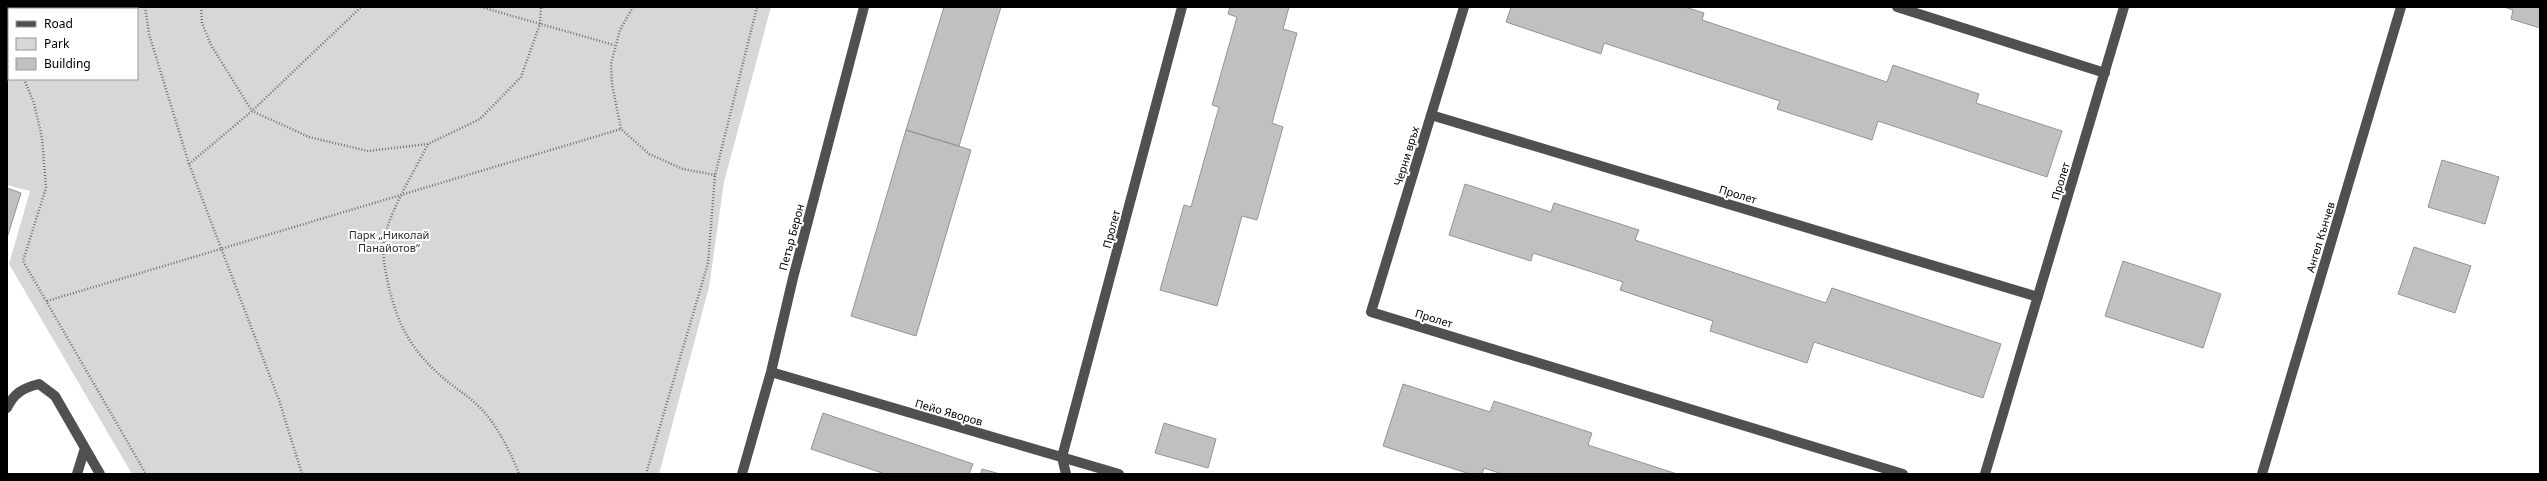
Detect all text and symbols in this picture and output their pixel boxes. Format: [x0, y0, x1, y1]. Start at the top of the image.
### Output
legend [8, 8, 138, 80]
text: Road [44, 15, 73, 32]
text: Park [44, 35, 70, 52]
text: Building [44, 55, 91, 72]
street label: Черни връх [1390, 124, 1422, 188]
street label: Пролет [2047, 160, 2073, 202]
street label: Пролет [1717, 181, 1759, 207]
street label: Ангел Кънчев [2302, 200, 2338, 274]
street label: Петър Берон [775, 202, 807, 272]
street label: Пролет [1099, 208, 1123, 250]
park label: Парк „Николай Панайотов“ [349, 227, 429, 255]
street label: Пролет [1413, 305, 1455, 331]
street label: Пейо Яворов [914, 395, 984, 429]

